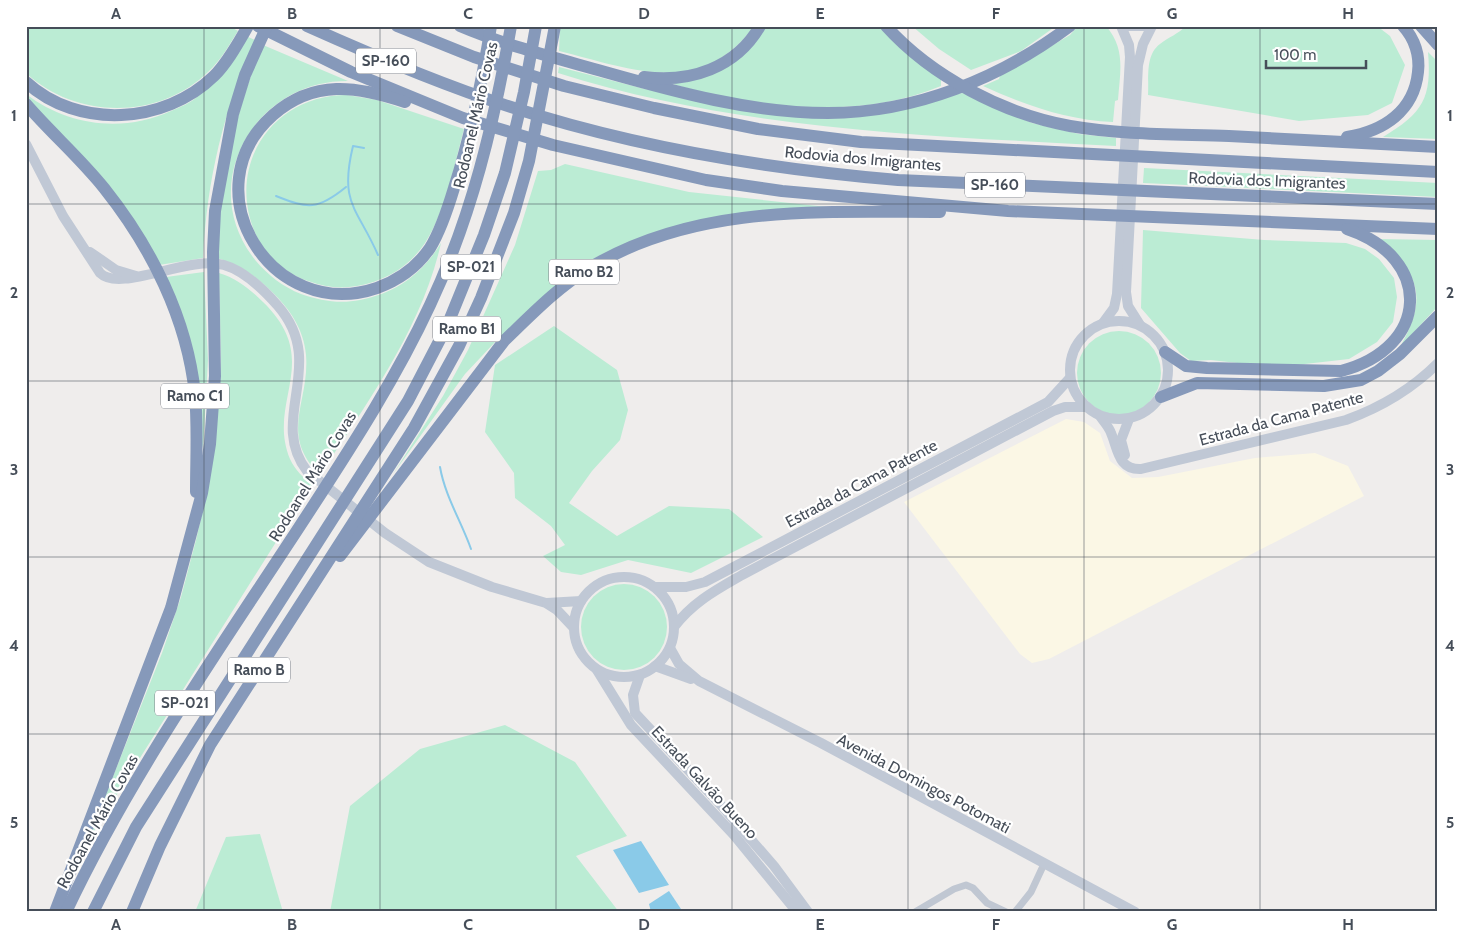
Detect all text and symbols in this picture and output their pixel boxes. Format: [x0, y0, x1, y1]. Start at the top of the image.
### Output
text: A [111, 4, 121, 23]
text: B [287, 4, 297, 23]
text: C [463, 4, 473, 23]
text: D [638, 4, 650, 23]
text: E [815, 4, 825, 23]
text: F [992, 4, 1001, 23]
text: G [1167, 4, 1177, 23]
text: H [1342, 4, 1354, 23]
scale bar [1266, 38, 1366, 70]
street label: Rodoanel Mário Covas [449, 40, 502, 190]
text: 100 m [1274, 46, 1316, 64]
road number: SP-160 [356, 48, 416, 74]
text: 1 [11, 106, 17, 125]
text: 1 [1447, 106, 1453, 125]
street label: Rodovia dos Imigrantes [784, 142, 942, 175]
street label: Rodovia dos Imigrantes [1188, 168, 1346, 193]
road number: SP-160 [965, 172, 1025, 198]
road number: SP-021 [441, 254, 501, 280]
road number: Ramo B2 [549, 260, 619, 284]
text: 2 [10, 283, 18, 302]
text: 2 [1446, 283, 1454, 302]
road number: Ramo B1 [433, 316, 501, 342]
road number: Ramo C1 [161, 384, 229, 408]
street label: Estrada da Cama Patente [1197, 387, 1365, 450]
street label: Rodoanel Mário Covas [265, 407, 360, 545]
street label: Estrada da Cama Patente [782, 435, 940, 531]
text: 3 [10, 460, 18, 479]
text: 3 [1446, 460, 1454, 479]
text: 4 [9, 636, 19, 655]
text: 4 [1445, 636, 1455, 655]
road number: Ramo B [228, 658, 290, 682]
road number: SP-021 [155, 690, 215, 716]
street label: Estrada Galvão Bueno [647, 722, 762, 843]
street label: Avenida Domingos Potomati [834, 730, 1014, 837]
street label: Rodoanel Mário Covas [53, 751, 142, 891]
text: 5 [10, 813, 18, 832]
text: 5 [1446, 813, 1454, 832]
text: A [111, 915, 121, 934]
text: B [287, 915, 297, 934]
text: C [463, 915, 473, 934]
text: D [638, 915, 650, 934]
text: E [815, 915, 825, 934]
text: F [992, 915, 1001, 934]
text: G [1167, 915, 1177, 934]
text: H [1342, 915, 1354, 934]

